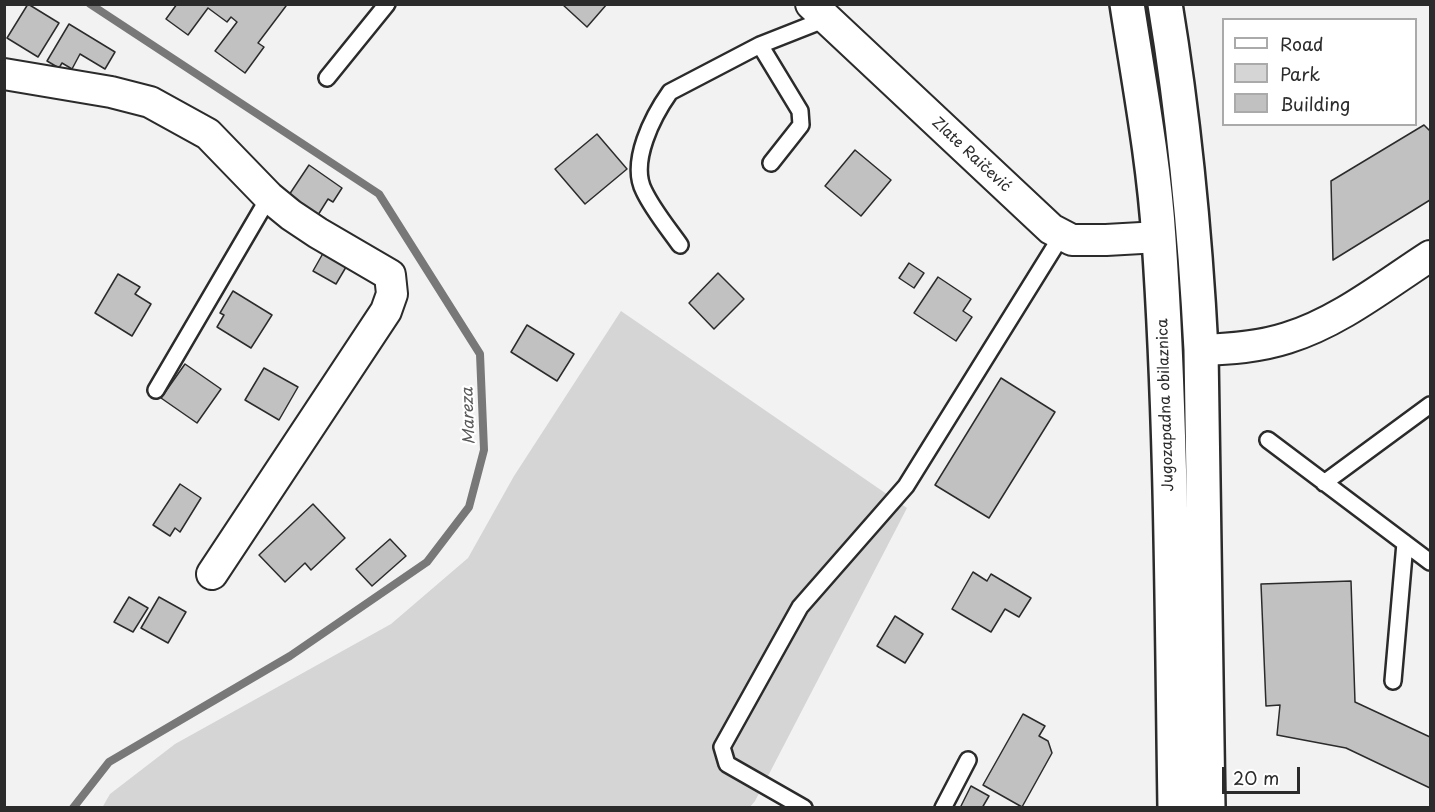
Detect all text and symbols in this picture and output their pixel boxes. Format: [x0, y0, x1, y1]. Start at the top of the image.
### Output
legend [1222, 18, 1417, 126]
text: Road [1280, 30, 1324, 57]
text: Park [1280, 60, 1320, 87]
text: Building [1280, 90, 1350, 117]
street label: Zlate Raičević [928, 114, 1014, 196]
street label: Jugozapadna obilaznica [1154, 318, 1178, 492]
water label: Mareza [458, 387, 480, 445]
scale bar [1225, 755, 1303, 793]
text: 20 m [1233, 764, 1279, 791]

